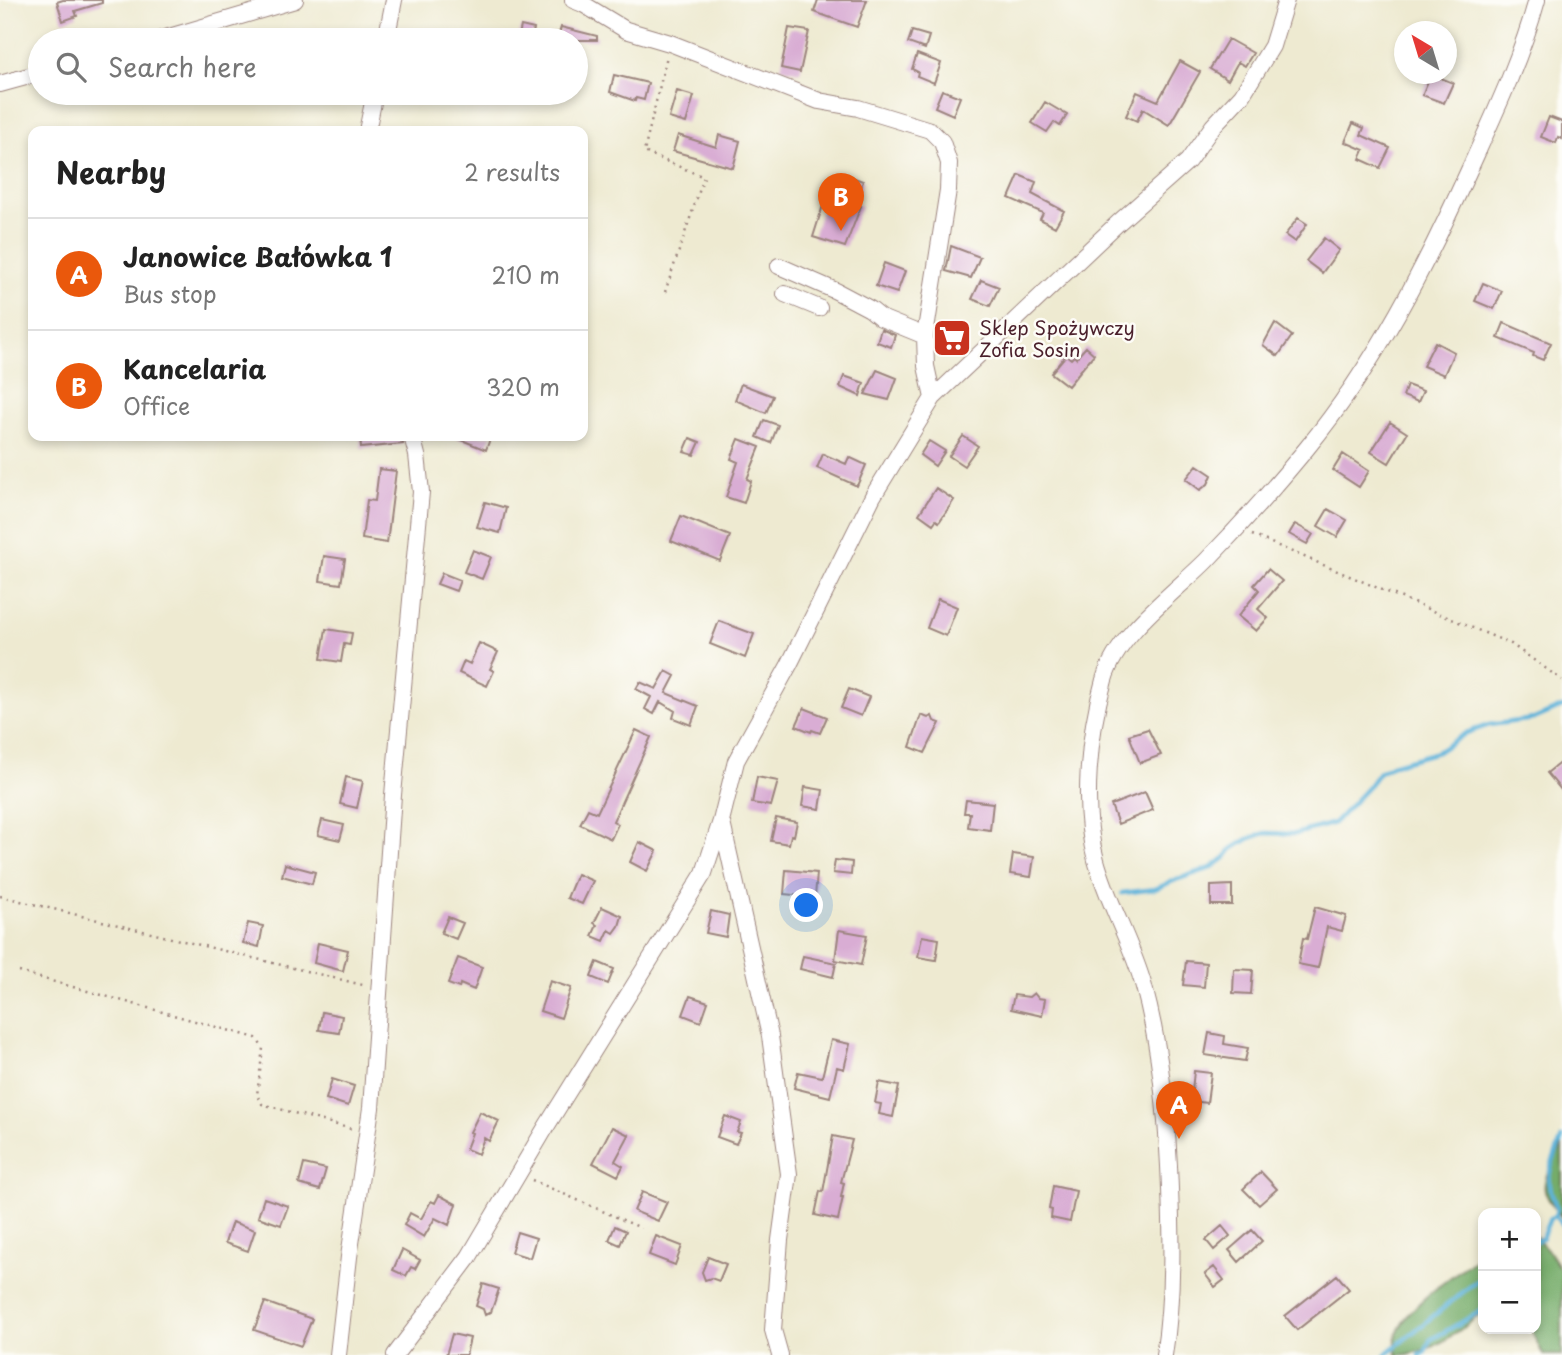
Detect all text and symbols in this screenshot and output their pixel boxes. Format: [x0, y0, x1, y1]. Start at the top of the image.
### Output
north arrow [1394, 21, 1457, 84]
search box [28, 28, 588, 105]
text: Search here [108, 47, 257, 86]
icon: search [52, 48, 90, 86]
text: Nearby [56, 149, 166, 194]
text: 2 results [464, 154, 560, 189]
pin: B [818, 173, 864, 231]
text: Janowice Bałówka 1 [123, 237, 392, 276]
text: A [70, 257, 88, 292]
text: 210 m [492, 257, 560, 292]
text: Bus stop [123, 276, 217, 311]
place label: Sklep Spożywczy Zofia Sosin [979, 313, 1135, 363]
supermarket icon: Sklep Spożywczy Zofia Sosin [931, 317, 973, 359]
text: Kancelaria [123, 349, 266, 388]
text: B [71, 369, 87, 404]
text: 320 m [486, 369, 560, 404]
text: Office [123, 388, 190, 423]
your location [789, 888, 823, 922]
pin: A [1156, 1081, 1202, 1139]
map controls [1478, 1208, 1541, 1334]
button: + [1478, 1208, 1541, 1271]
button: − [1478, 1271, 1541, 1334]

